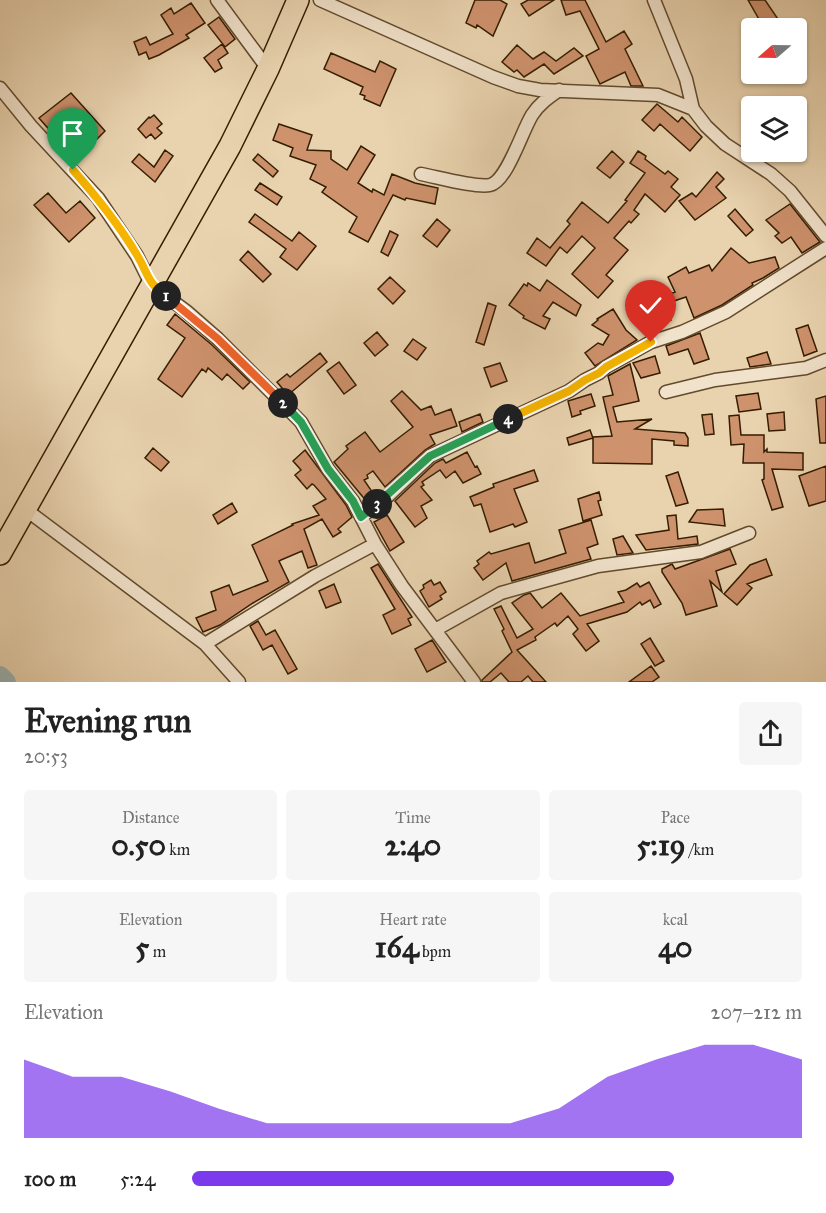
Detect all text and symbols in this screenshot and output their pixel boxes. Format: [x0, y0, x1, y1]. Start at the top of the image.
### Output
north arrow [741, 18, 807, 84]
map controls [741, 18, 807, 162]
button: layers [741, 96, 807, 162]
pin [47, 108, 98, 170]
icon: arrive [56, 117, 89, 150]
pin [625, 280, 676, 342]
pin: 1 [151, 281, 181, 311]
text: 1 [163, 286, 169, 305]
icon: check [634, 289, 667, 322]
pin: 2 [268, 388, 298, 418]
text: 2 [279, 393, 287, 412]
pin: 4 [493, 404, 523, 434]
text: 4 [504, 409, 512, 428]
pin: 3 [362, 489, 392, 519]
text: 3 [374, 494, 380, 513]
text: Evening run [24, 701, 191, 741]
button: share [739, 702, 802, 765]
text: 20:53 [24, 744, 68, 768]
text: Distance [122, 808, 179, 827]
text: Time [395, 808, 431, 827]
text: Pace [661, 808, 690, 827]
text: 0.50 [111, 827, 166, 863]
text: 2:40 [385, 827, 441, 863]
text: 5:19 [636, 827, 686, 863]
text: km [166, 840, 190, 859]
text: /km [686, 840, 714, 859]
text: Elevation [119, 910, 182, 929]
text: Heart rate [379, 910, 447, 929]
text: kcal [663, 910, 688, 929]
text: 5 [135, 929, 149, 965]
text: 164 [375, 929, 419, 965]
text: 40 [658, 929, 692, 965]
text: m [149, 942, 166, 961]
text: bpm [419, 942, 451, 961]
text: Elevation [24, 1000, 103, 1024]
text: 207–212 m [711, 1000, 802, 1024]
text: 100 m [24, 1167, 76, 1191]
text: 5:24 [120, 1167, 155, 1191]

